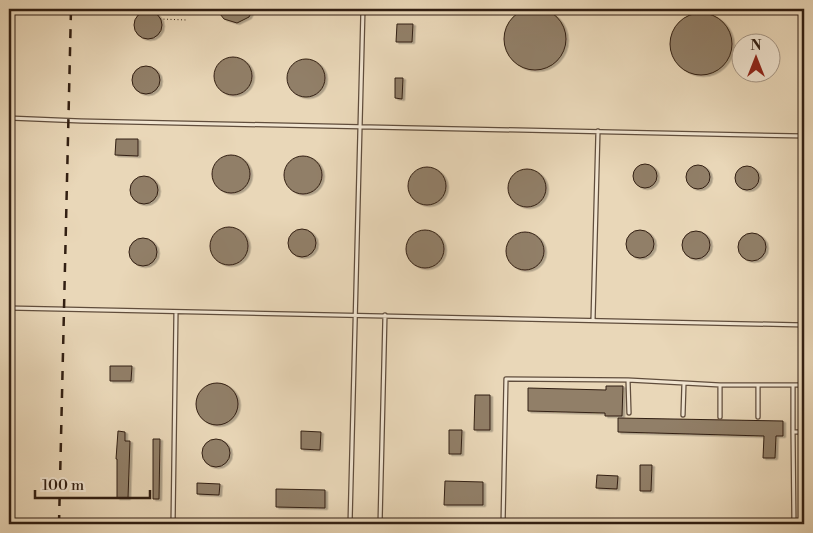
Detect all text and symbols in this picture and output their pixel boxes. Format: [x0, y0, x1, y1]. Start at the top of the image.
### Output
north arrow [730, 32, 780, 82]
text: N [750, 37, 762, 55]
scale bar [35, 468, 150, 500]
text: 100 m [42, 476, 84, 495]

